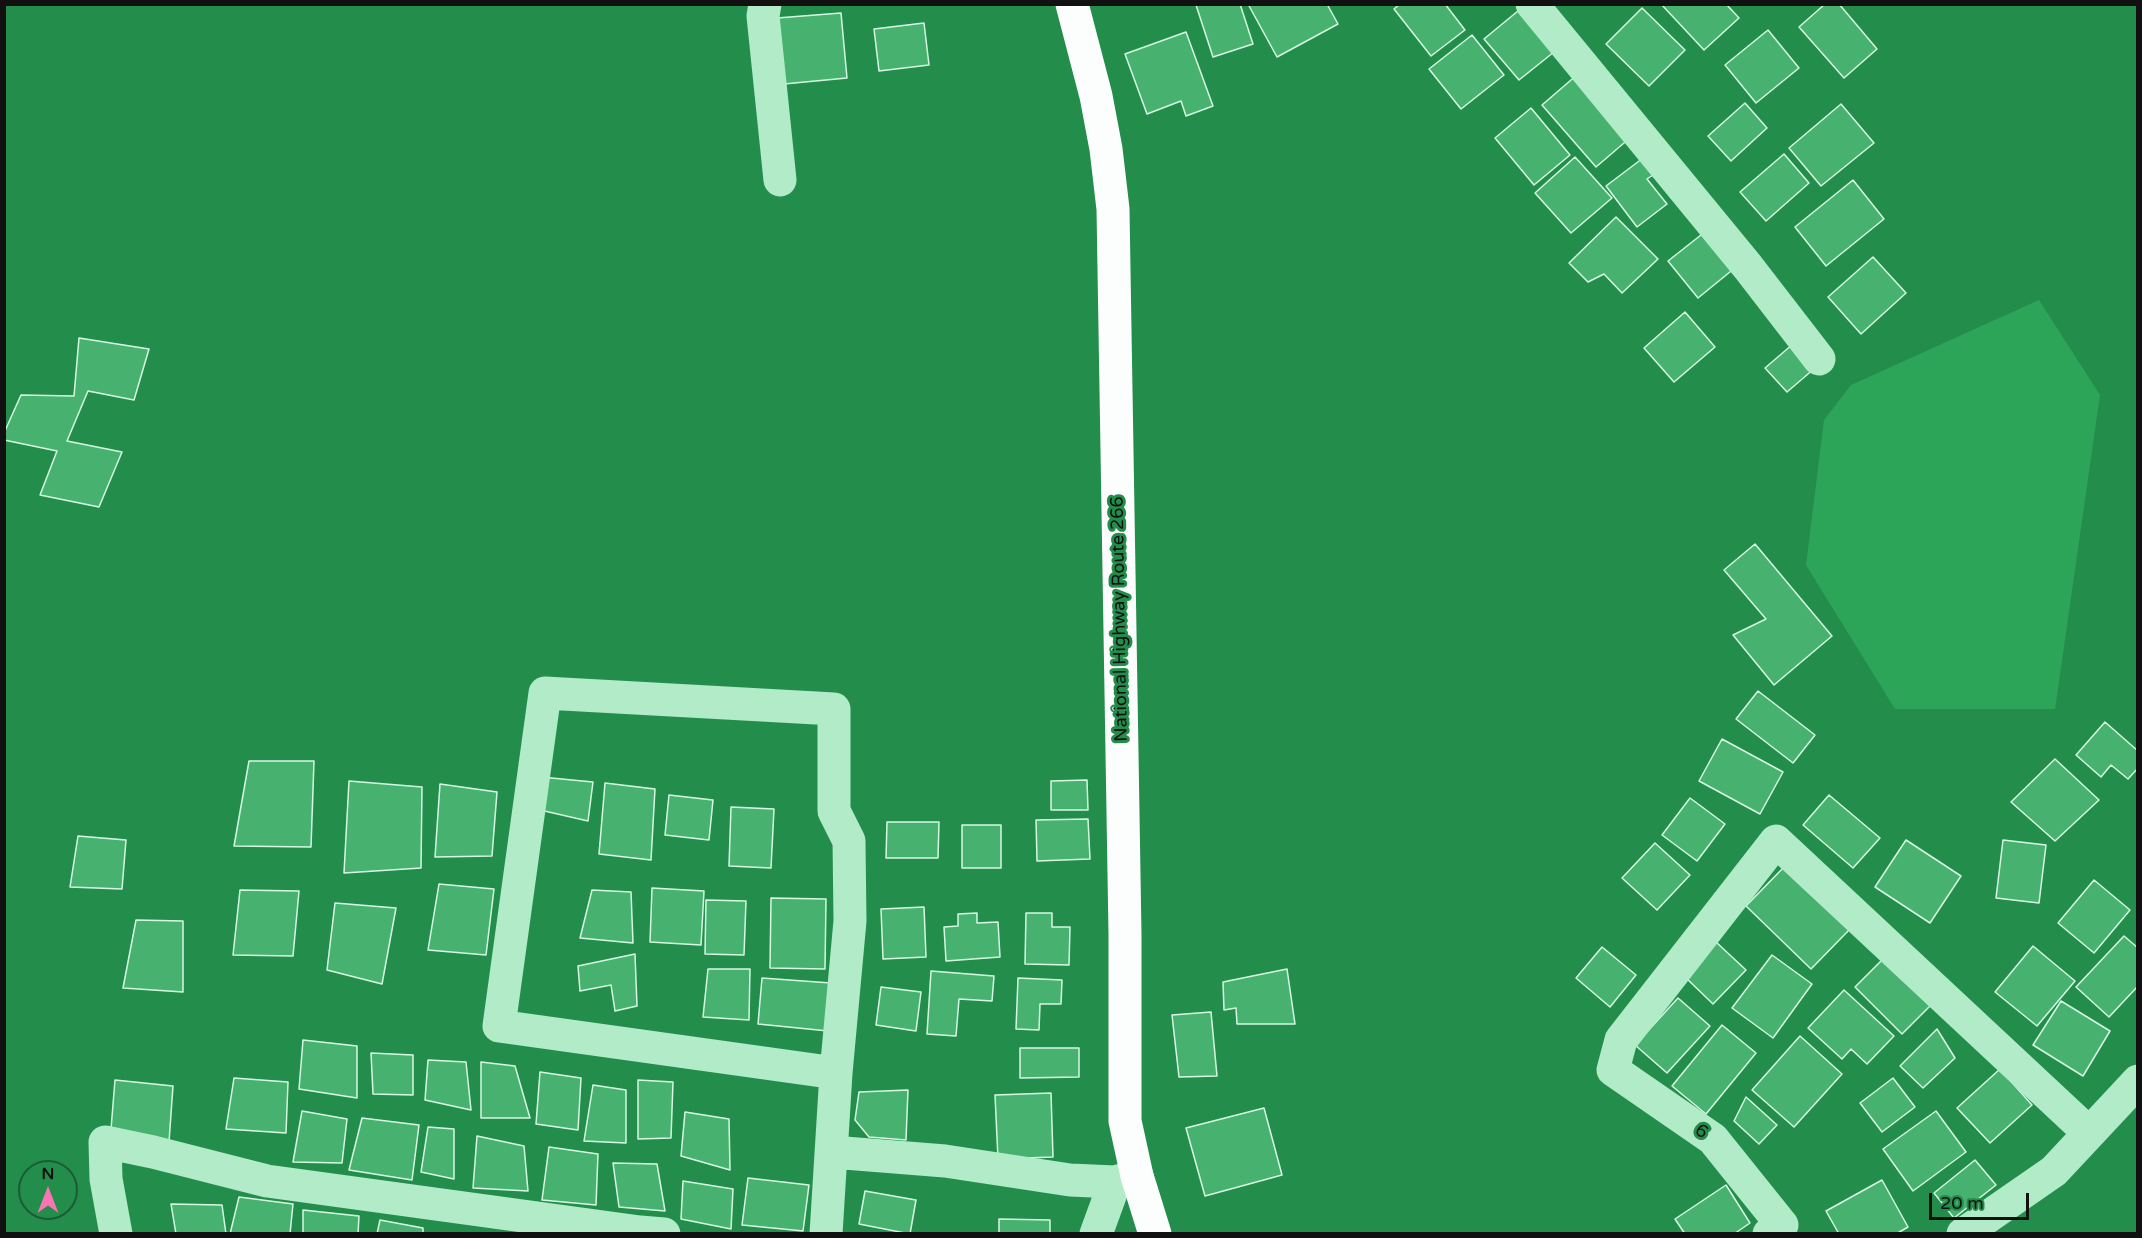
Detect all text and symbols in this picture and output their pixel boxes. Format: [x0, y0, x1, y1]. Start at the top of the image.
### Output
street label: National Highway Route 266 [1107, 496, 1133, 742]
street label: 6 [1690, 1120, 1712, 1144]
north arrow [18, 1160, 78, 1220]
text: N [42, 1164, 54, 1184]
scale bar [1932, 1181, 2032, 1219]
text: 20 m [1940, 1192, 1984, 1214]

